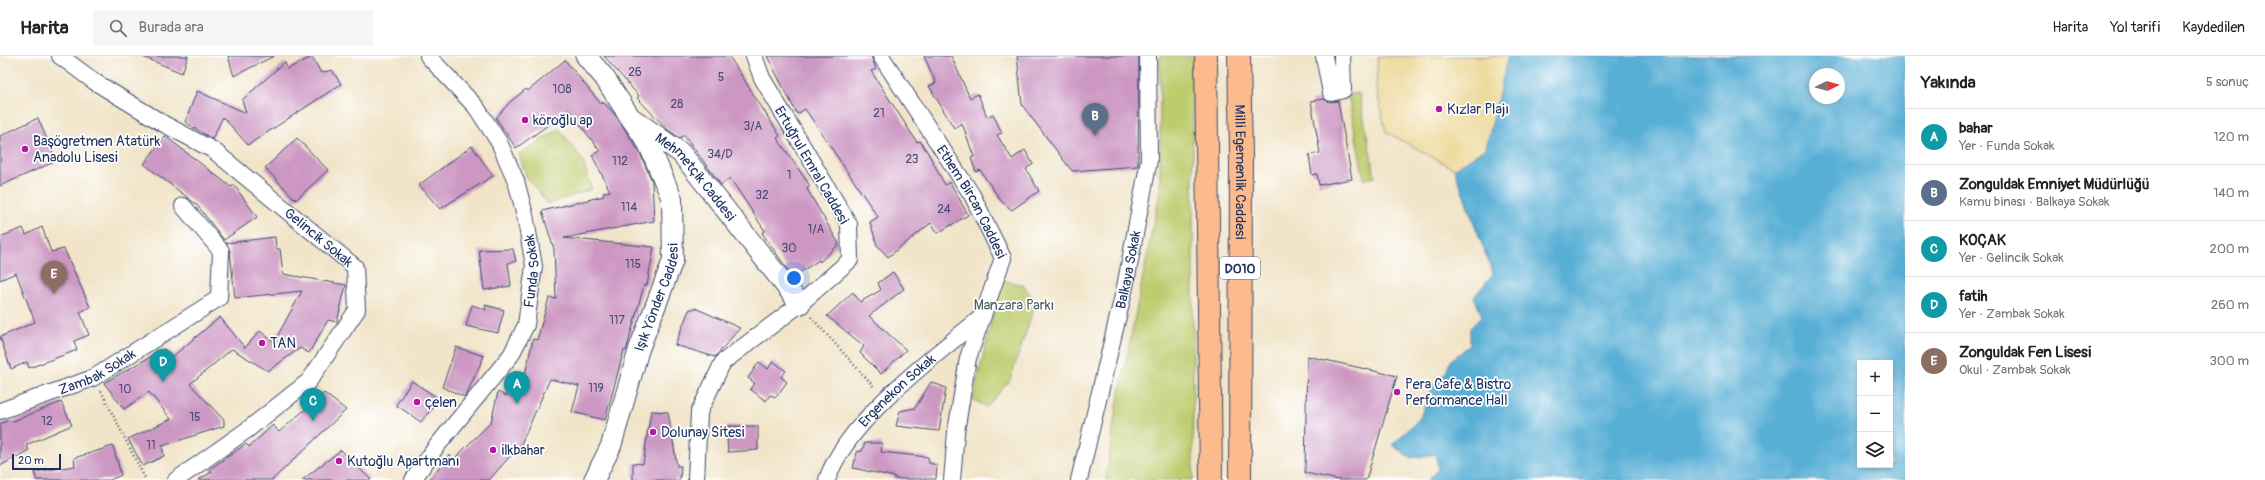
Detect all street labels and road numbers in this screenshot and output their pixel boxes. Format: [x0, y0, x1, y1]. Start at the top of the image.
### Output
street label: Ertuğrul Emral Caddesi [771, 103, 852, 227]
street label: Milli Egemenlik Caddesi [1231, 104, 1249, 240]
street label: Mehmetçik Caddesi [652, 129, 739, 224]
street label: Ethem Bircan Caddesi [933, 142, 1010, 261]
street label: Gelincik Sokak [281, 204, 356, 271]
street label: Balkaya Sokak [1112, 229, 1145, 311]
street label: Funda Sokak [520, 233, 543, 309]
street label: Işık Yönder Caddesi [631, 243, 682, 353]
road number: D010 [1220, 257, 1260, 279]
street label: Zambak Sokak [56, 345, 139, 399]
street label: Ergenekon Sokak [855, 350, 939, 431]

